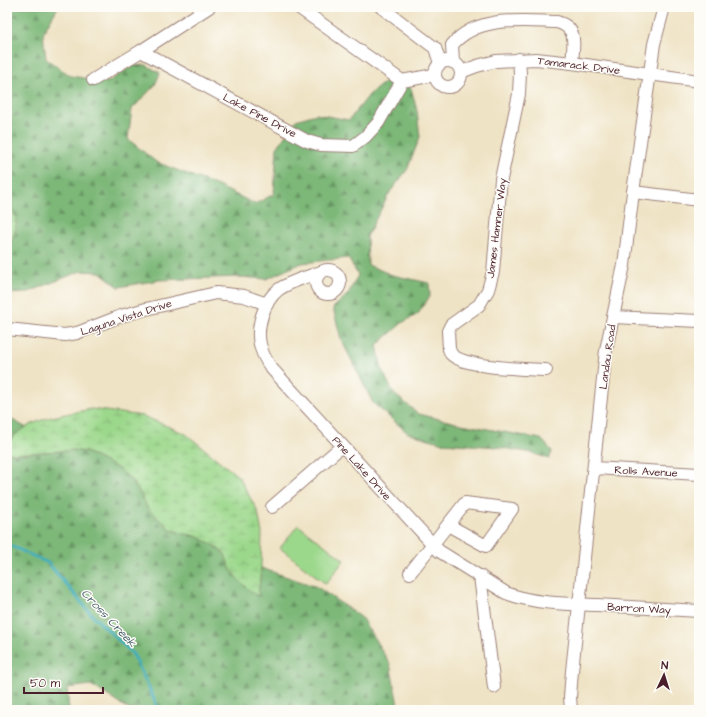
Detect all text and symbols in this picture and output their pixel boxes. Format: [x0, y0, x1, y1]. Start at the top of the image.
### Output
street label: Tamarack Drive [537, 53, 621, 78]
street label: Lake Pine Drive [220, 90, 299, 141]
street label: James Hamner Way [483, 177, 511, 279]
street label: Laguna Vista Drive [79, 296, 174, 340]
street label: Landau Road [596, 323, 620, 390]
street label: Pine Lake Drive [329, 433, 394, 504]
street label: Rolls Avenue [614, 462, 678, 481]
water label: Cross Creek [77, 585, 141, 652]
street label: Barron Way [607, 599, 671, 619]
north arrow [644, 655, 684, 695]
text: N [661, 658, 669, 673]
scale bar [24, 669, 103, 695]
text: 50 m [30, 675, 61, 692]

